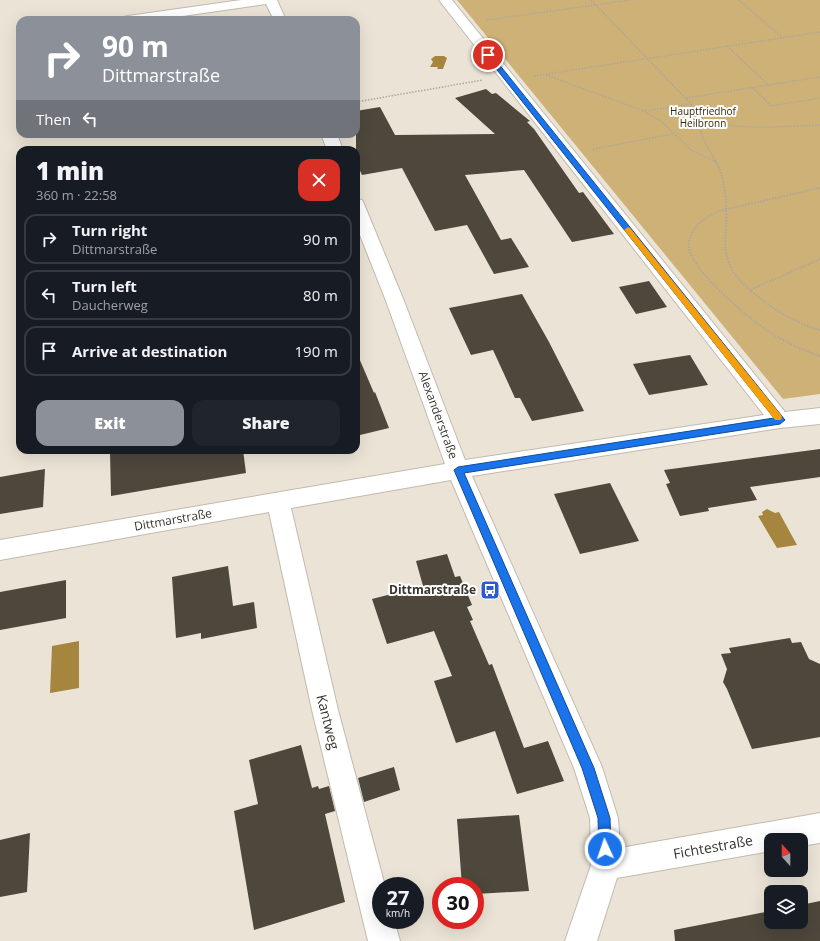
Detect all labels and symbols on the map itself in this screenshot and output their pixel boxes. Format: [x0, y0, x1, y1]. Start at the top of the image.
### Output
pin [471, 38, 505, 72]
park label: Hauptfriedhof Heilbronn [670, 104, 737, 130]
street label: Alexanderstraße [415, 368, 462, 461]
street label: Dittmarstraße [133, 504, 213, 535]
bus stop icon: Dittmarstraße [479, 579, 501, 601]
place label: Dittmarstraße [389, 581, 476, 598]
street label: Kantweg [312, 692, 345, 752]
position arrow [584, 828, 626, 870]
street label: Fichtestraße [672, 830, 754, 863]
north arrow [764, 833, 808, 877]
speed limit sign: 30 [432, 877, 484, 929]

